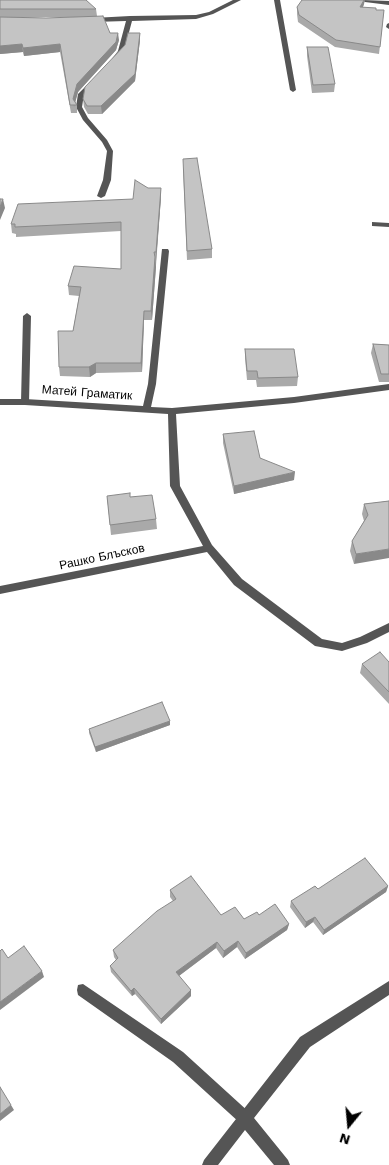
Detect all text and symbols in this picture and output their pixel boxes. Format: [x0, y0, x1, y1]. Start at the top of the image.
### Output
street label: Матей Граматик [41, 383, 133, 403]
street label: Рашко Блъсков [58, 541, 146, 573]
north arrow [324, 1100, 374, 1150]
text: N [337, 1130, 352, 1149]

